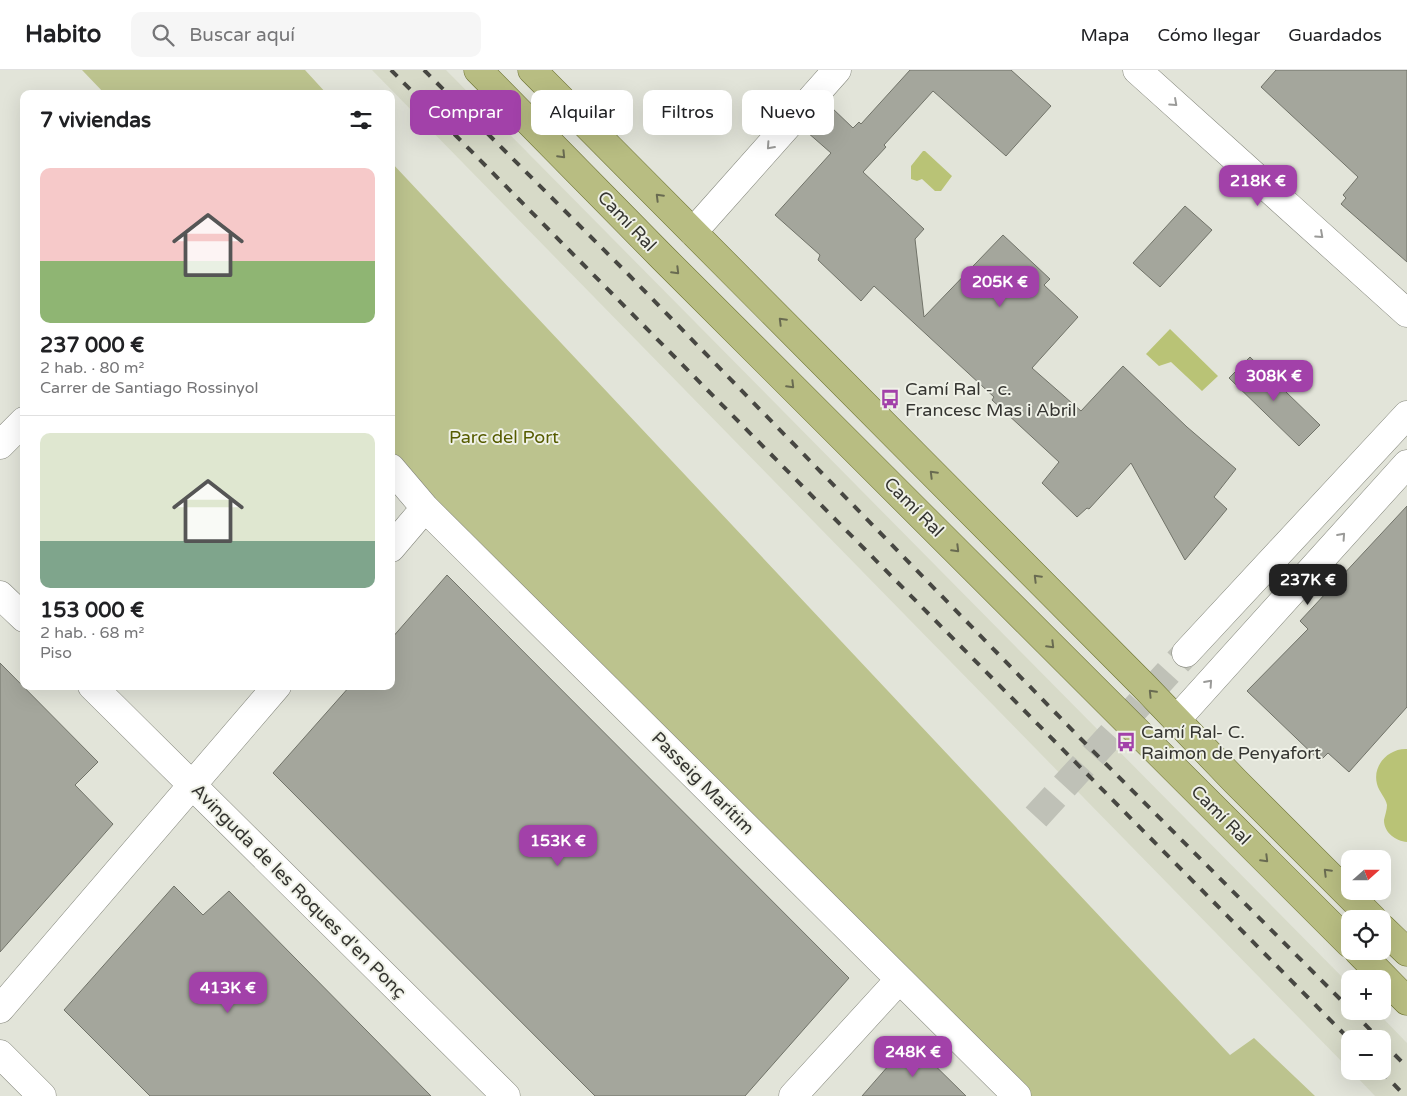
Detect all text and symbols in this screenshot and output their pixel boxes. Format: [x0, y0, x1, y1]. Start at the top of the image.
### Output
search box [131, 12, 481, 57]
text: Habito [25, 20, 101, 49]
icon: search [149, 21, 177, 49]
text: Buscar aquí [189, 24, 295, 46]
text: Mapa [1080, 24, 1129, 46]
text: Cómo llegar [1157, 24, 1260, 46]
text: Guardados [1288, 24, 1382, 46]
chip: Comprar [410, 90, 521, 135]
chip: Alquilar [531, 90, 633, 135]
chip: Filtros [643, 90, 732, 135]
chip: Nuevo [742, 90, 834, 135]
one-way arrow [1168, 97, 1177, 106]
icon: filters [347, 106, 375, 134]
text: 7 viviendas [40, 108, 151, 133]
one-way arrow [766, 140, 775, 149]
one-way arrow [556, 149, 565, 158]
pin: 218K € [1217, 164, 1299, 207]
text: 218K € [1230, 171, 1286, 191]
street label: Camí Ral [593, 186, 661, 256]
one-way arrow [655, 194, 664, 203]
icon: home [163, 200, 253, 290]
one-way arrow [1315, 229, 1324, 238]
one-way arrow [670, 265, 679, 274]
pin: 205K € [959, 266, 1041, 308]
text: 205K € [972, 272, 1028, 292]
one-way arrow [778, 318, 787, 327]
text: 237 000 € [40, 333, 144, 358]
text: 2 hab. · 80 m² [40, 358, 144, 378]
pin: 308K € [1233, 360, 1315, 402]
text: 308K € [1246, 366, 1302, 386]
text: Carrer de Santiago Rossinyol [40, 378, 259, 398]
place label: Camí Ral - c. Francesc Mas i Abril [905, 378, 1077, 421]
one-way arrow [785, 379, 794, 388]
bus stop icon: Camí Ral - c. Francesc Mas i Abril [879, 388, 901, 410]
park label: Parc del Port [449, 426, 559, 448]
icon: home [163, 466, 253, 556]
one-way arrow [930, 471, 939, 480]
street label: Camí Ral [879, 472, 949, 542]
one-way arrow [1336, 533, 1345, 542]
one-way arrow [950, 543, 959, 552]
pin: 237K € [1267, 564, 1349, 606]
text: 237K € [1280, 570, 1336, 590]
one-way arrow [1034, 575, 1043, 584]
text: 153 000 € [40, 598, 144, 623]
text: 2 hab. · 68 m² [40, 623, 144, 643]
one-way arrow [1046, 639, 1055, 648]
text: Piso [40, 643, 72, 663]
one-way arrow [1203, 679, 1212, 688]
one-way arrow [1149, 690, 1158, 699]
place label: Camí Ral- C. Raimon de Penyafort [1141, 721, 1321, 764]
street label: Passeig Marítim [647, 727, 759, 839]
bus stop icon: Camí Ral- C. Raimon de Penyafort [1115, 731, 1137, 753]
street label: Avinguda de les Roques d'en Ponç [187, 779, 411, 1003]
street label: Camí Ral [1186, 780, 1256, 850]
pin: 153K € [517, 824, 599, 867]
text: 153K € [530, 831, 586, 851]
north arrow [1341, 850, 1391, 900]
map controls [1341, 850, 1391, 1080]
one-way arrow [1260, 853, 1269, 862]
one-way arrow [1323, 869, 1332, 878]
button: locate [1341, 910, 1391, 960]
button: + [1341, 970, 1391, 1020]
pin: 413K € [187, 972, 269, 1014]
text: 413K € [200, 978, 256, 998]
button: − [1341, 1030, 1391, 1080]
pin: 248K € [872, 1036, 954, 1078]
text: 248K € [885, 1042, 941, 1062]

